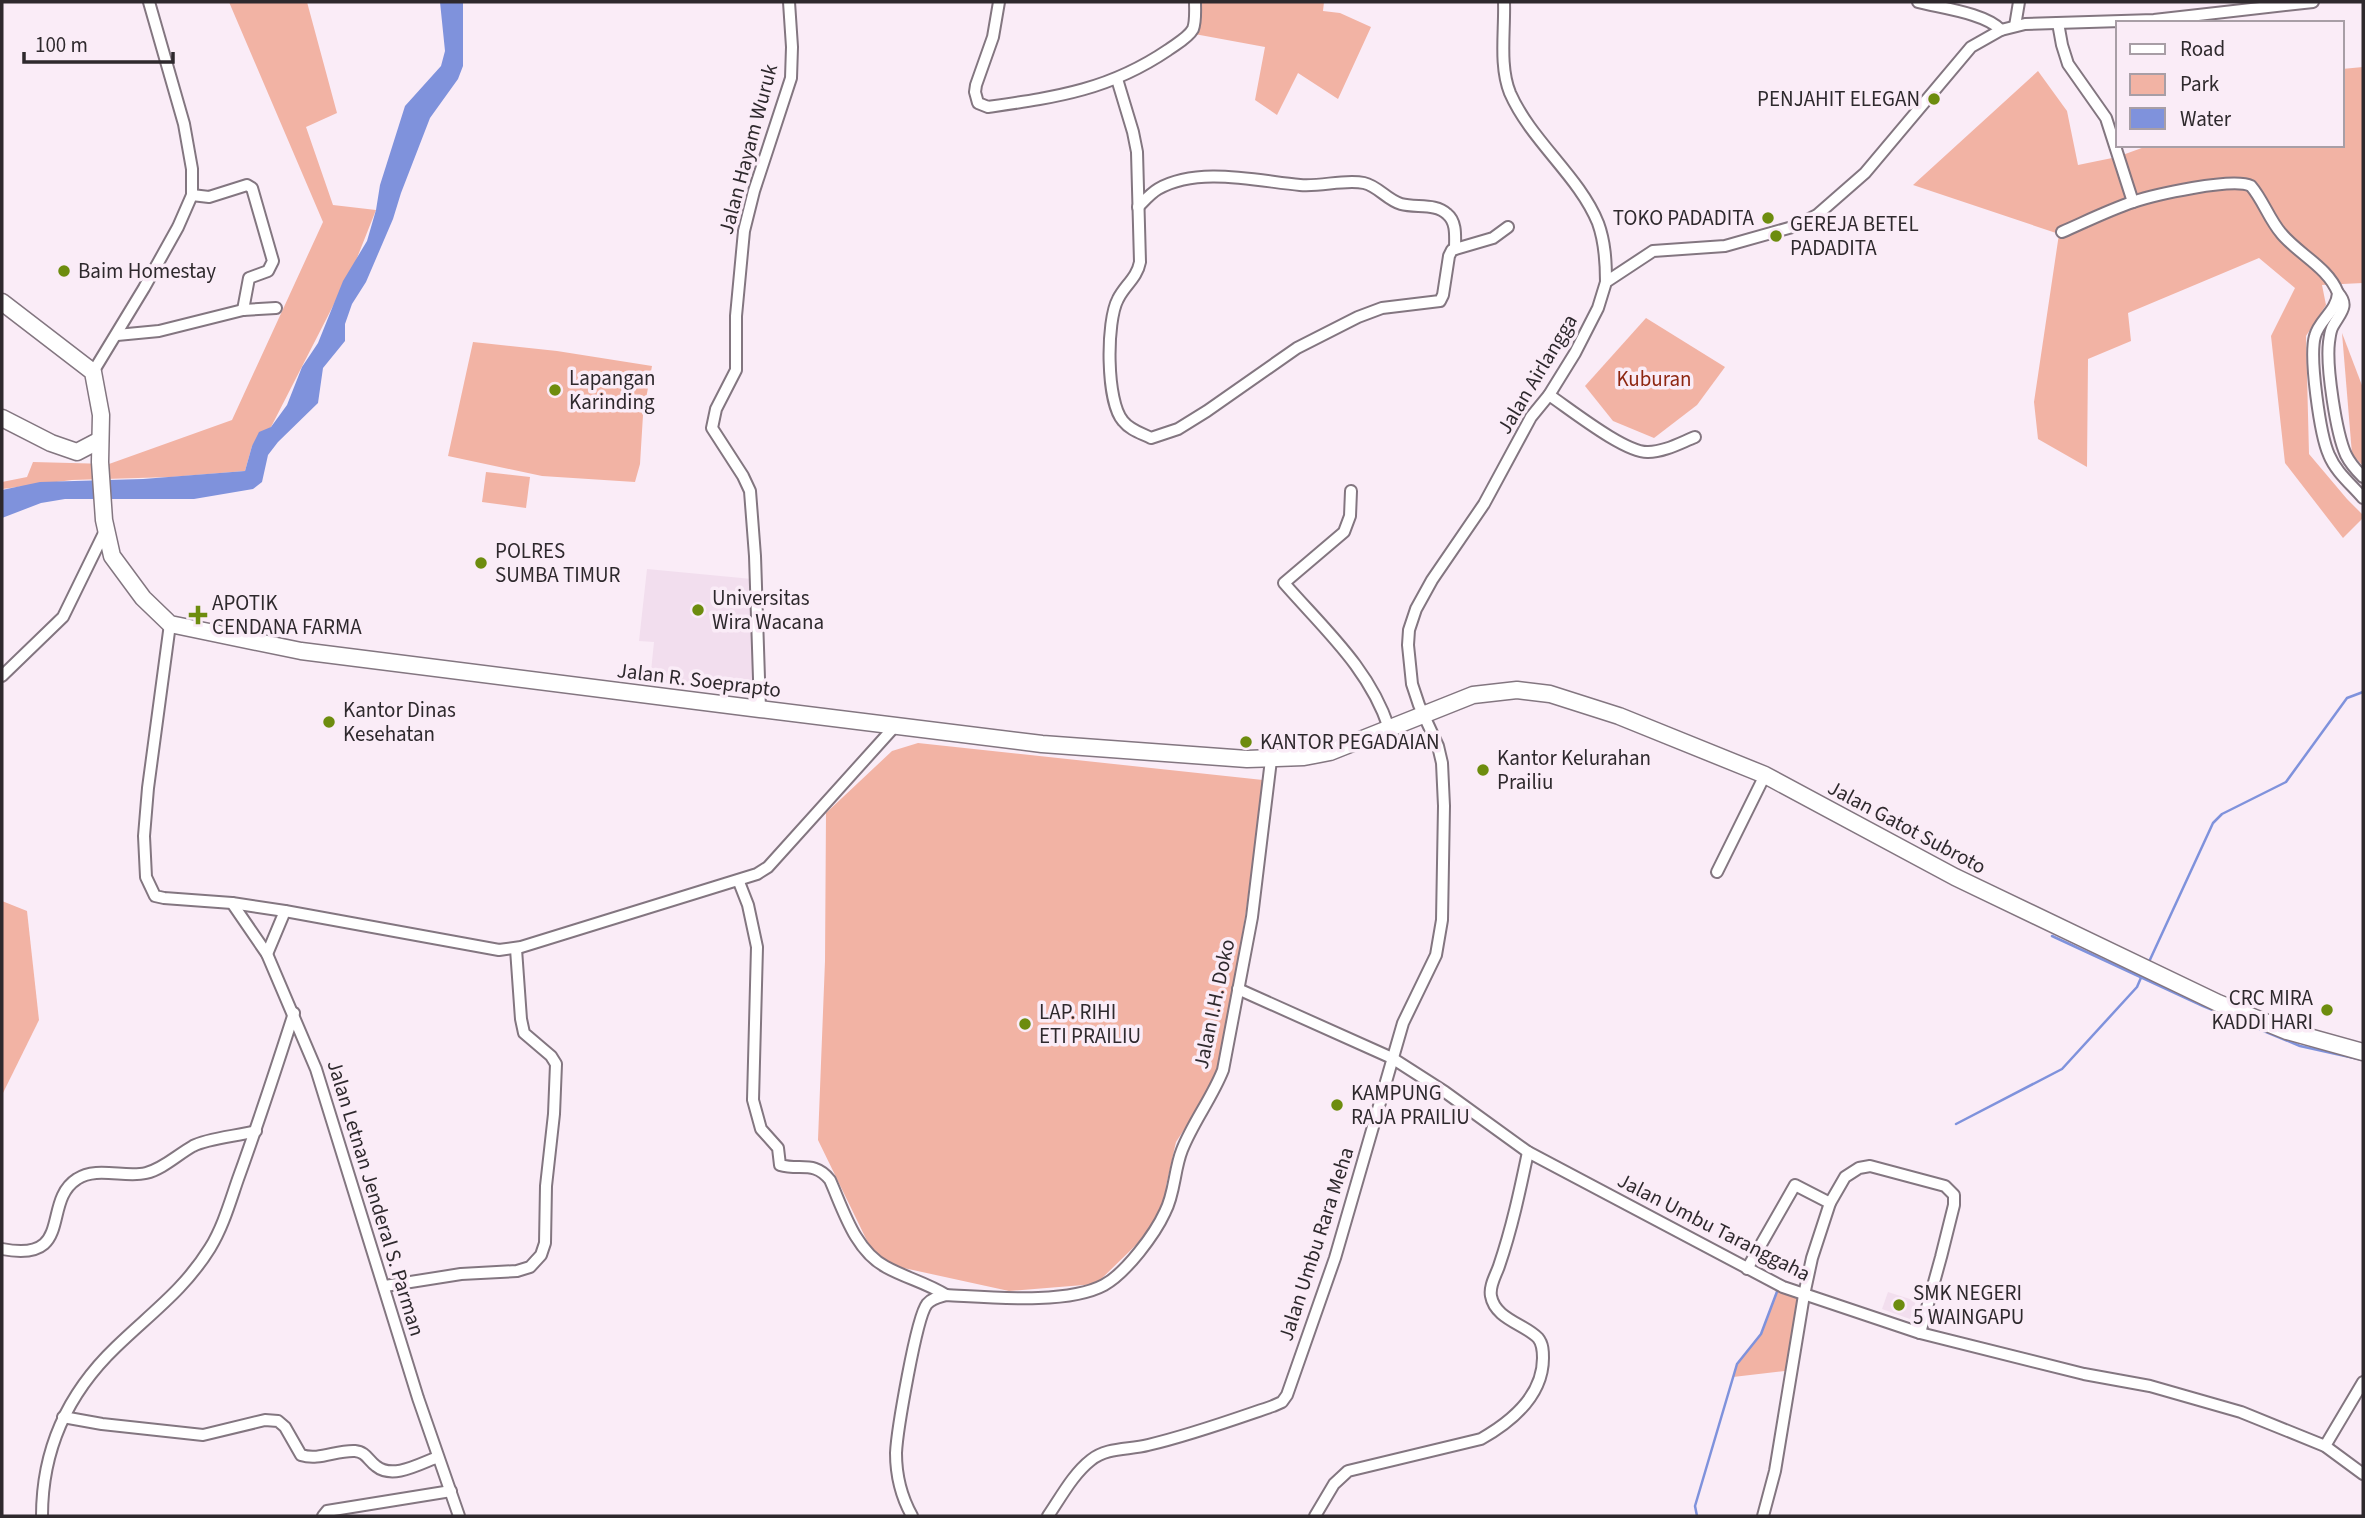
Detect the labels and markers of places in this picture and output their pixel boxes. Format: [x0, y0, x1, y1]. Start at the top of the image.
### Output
place label: PENJAHIT ELEGAN [1757, 84, 1920, 114]
marker: PENJAHIT ELEGAN [1926, 91, 1942, 107]
place label: TOKO PADADITA [1613, 203, 1755, 233]
place label: GEREJA BETEL PADADITA [1790, 209, 1919, 263]
marker: TOKO PADADITA [1760, 210, 1776, 226]
marker: GEREJA BETEL PADADITA [1768, 228, 1784, 244]
place label: Baim Homestay [78, 256, 216, 286]
marker: Baim Homestay [56, 263, 72, 279]
place label: Lapangan Karinding [569, 363, 656, 417]
marker: Lapangan Karinding [547, 382, 563, 398]
place label: POLRES SUMBA TIMUR [495, 536, 621, 590]
marker: POLRES SUMBA TIMUR [473, 555, 489, 571]
place label: Universitas Wira Wacana [712, 583, 824, 637]
place label: APOTIK CENDANA FARMA [212, 588, 362, 642]
marker: Universitas Wira Wacana [690, 602, 706, 618]
marker: APOTIK CENDANA FARMA [190, 607, 206, 623]
place label: Kantor Dinas Kesehatan [343, 695, 456, 749]
marker: Kantor Dinas Kesehatan [321, 714, 337, 730]
place label: KANTOR PEGADAIAN [1260, 727, 1440, 757]
marker: KANTOR PEGADAIAN [1238, 734, 1254, 750]
place label: Kantor Kelurahan Prailiu [1497, 743, 1651, 797]
marker: Kantor Kelurahan Prailiu [1475, 762, 1491, 778]
place label: CRC MIRA KADDI HARI [2212, 983, 2314, 1037]
place label: LAP. RIHI ETI PRAILIU [1039, 997, 1141, 1051]
marker: CRC MIRA KADDI HARI [2319, 1002, 2335, 1018]
marker: LAP. RIHI ETI PRAILIU [1017, 1016, 1033, 1032]
place label: KAMPUNG RAJA PRAILIU [1351, 1078, 1470, 1132]
marker: KAMPUNG RAJA PRAILIU [1329, 1097, 1345, 1113]
place label: SMK NEGERI 5 WAINGAPU [1913, 1278, 2024, 1332]
marker: SMK NEGERI 5 WAINGAPU [1891, 1297, 1907, 1313]

